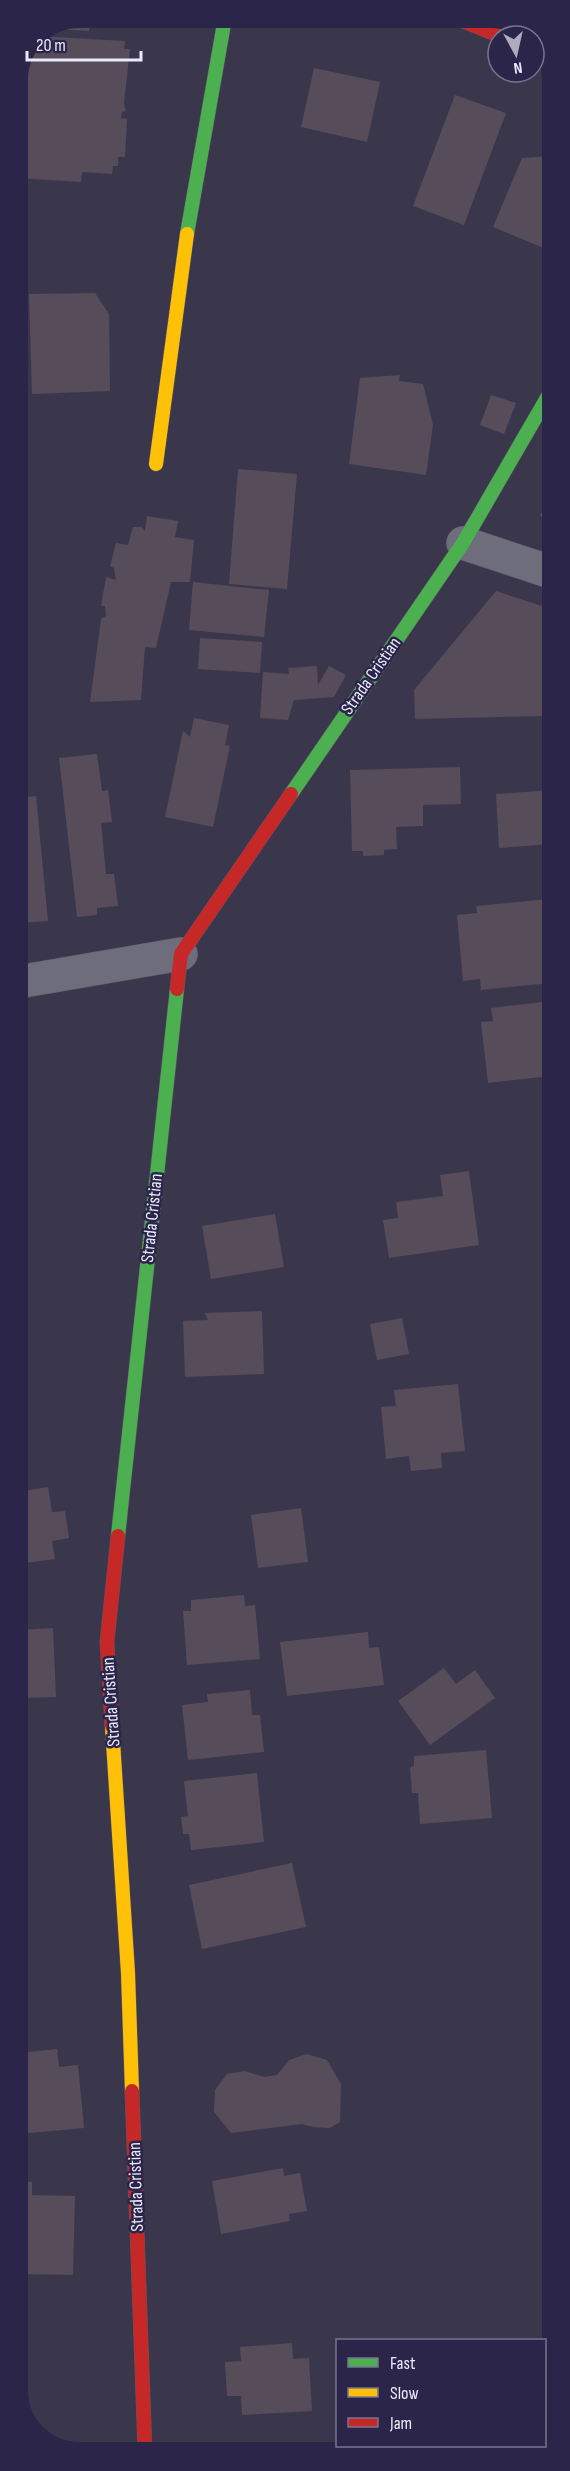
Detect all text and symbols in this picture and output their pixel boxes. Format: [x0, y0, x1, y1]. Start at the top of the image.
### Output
scale bar [27, 24, 141, 62]
north arrow [486, 24, 546, 84]
text: 20 m [36, 35, 66, 56]
text: N [512, 57, 523, 77]
street label: Strada Cristian [337, 633, 405, 719]
street label: Strada Cristian [137, 1172, 167, 1264]
street label: Strada Cristian [97, 1657, 125, 1747]
street label: Strada Cristian [124, 2142, 148, 2232]
legend [336, 2339, 546, 2447]
text: Fast [390, 2353, 416, 2374]
text: Slow [390, 2383, 419, 2404]
text: Jam [389, 2413, 412, 2434]

